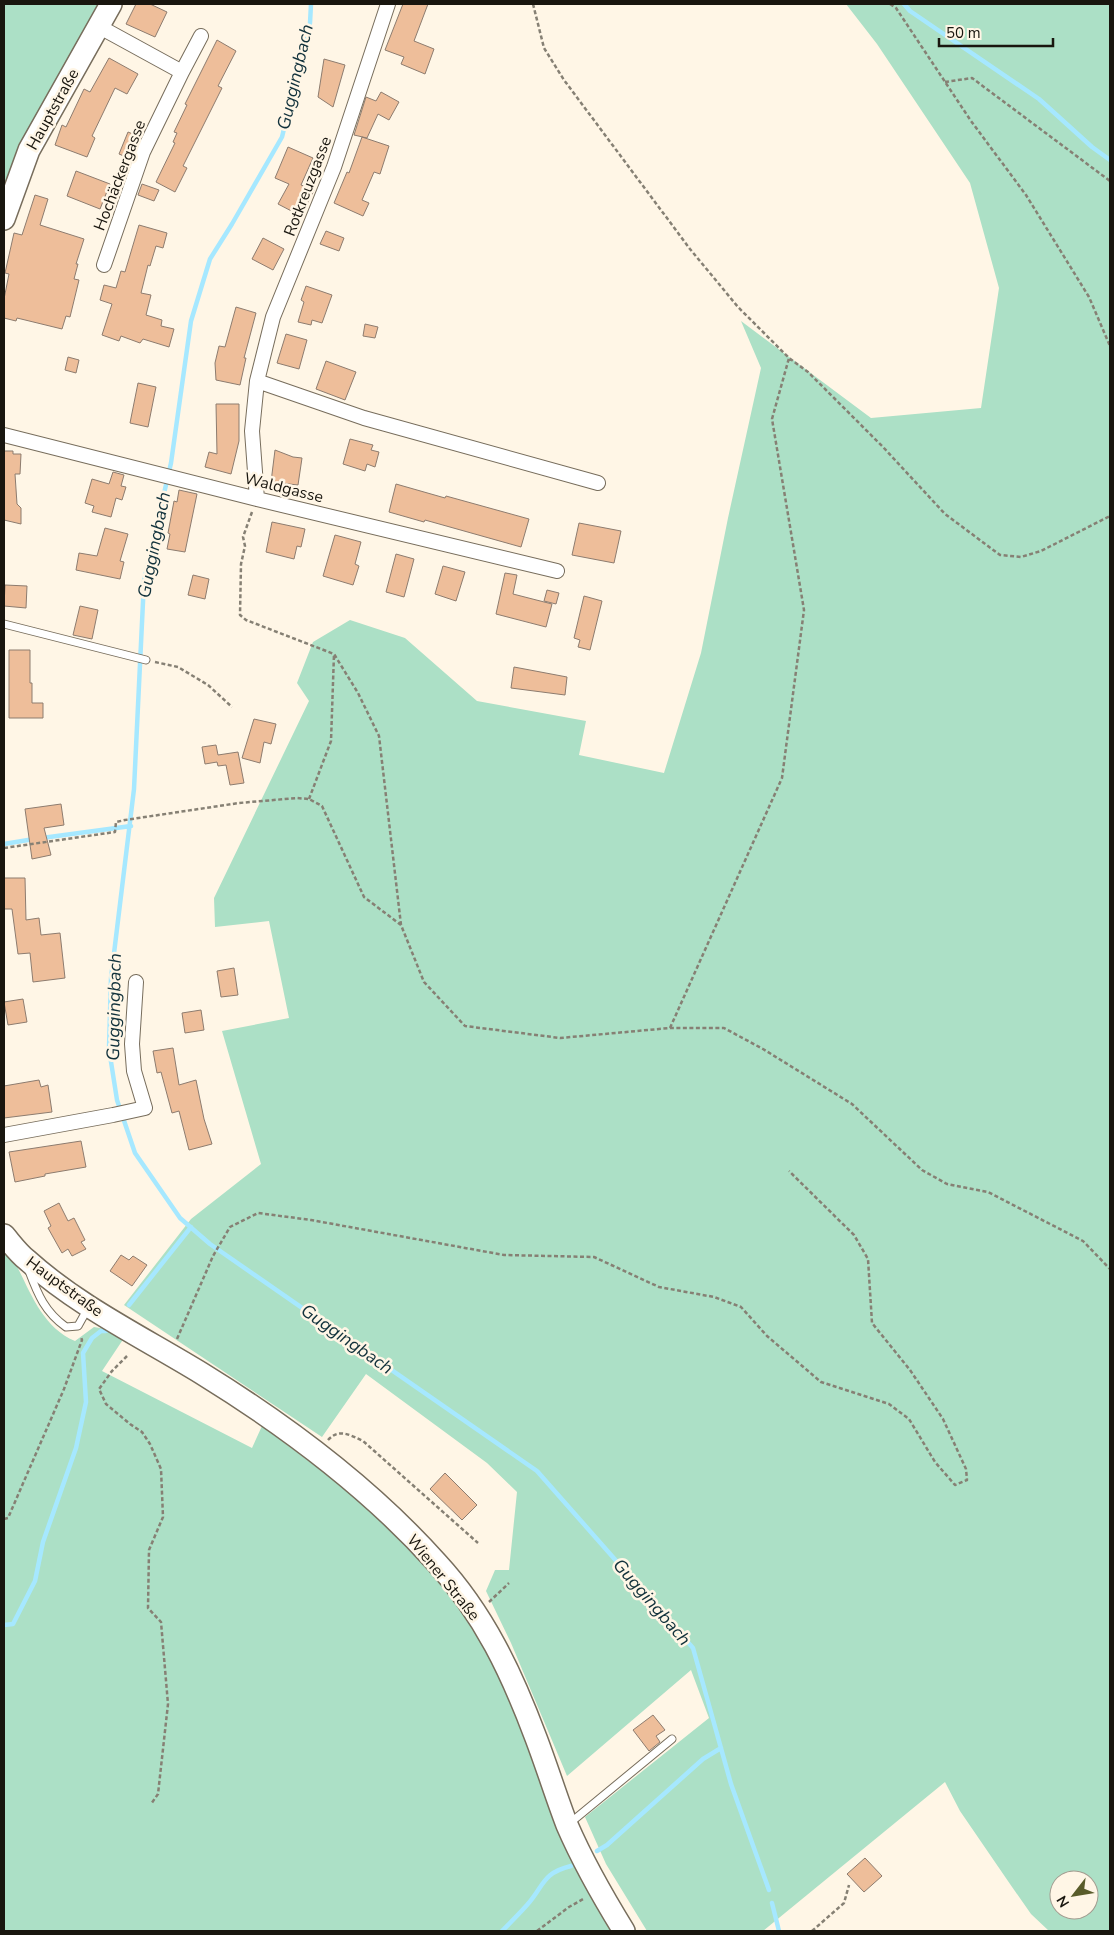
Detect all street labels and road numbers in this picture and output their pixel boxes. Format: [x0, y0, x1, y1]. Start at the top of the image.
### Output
street label: Hauptstraße [21, 65, 84, 154]
street label: Hochäckergasse [89, 117, 151, 234]
street label: Rotkreuzgasse [279, 133, 337, 239]
street label: Waldgasse [242, 468, 326, 508]
street label: Hauptstraße [21, 1251, 107, 1322]
street label: Wiener Straße [402, 1530, 485, 1625]

